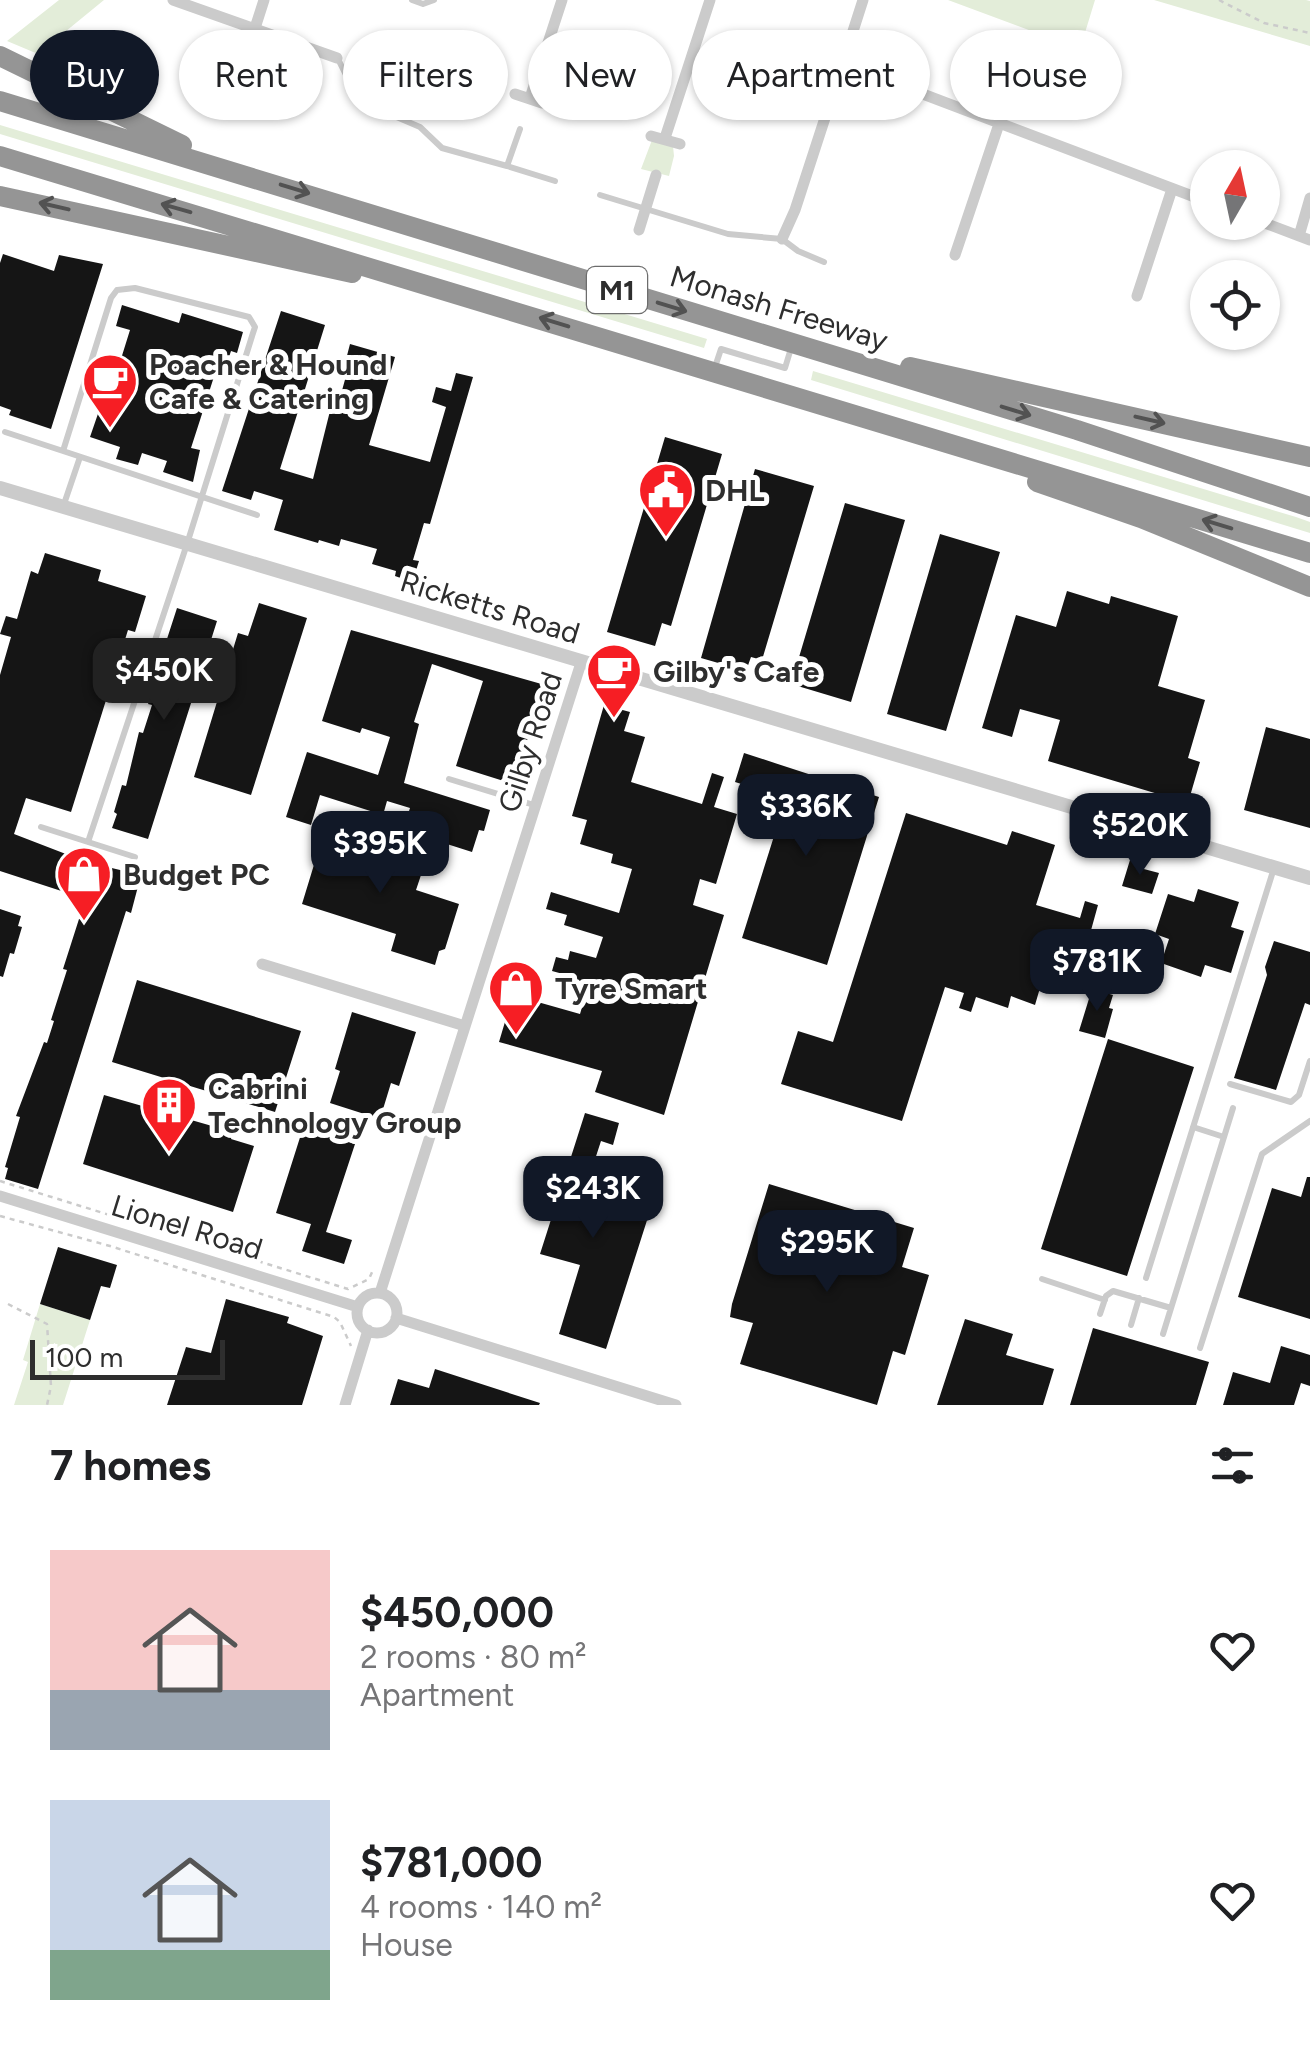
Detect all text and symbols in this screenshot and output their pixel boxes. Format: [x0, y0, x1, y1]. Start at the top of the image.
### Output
chip: Buy [30, 30, 159, 120]
chip: Rent [179, 30, 323, 120]
chip: Filters [343, 30, 508, 120]
chip: New [528, 30, 672, 120]
chip: Apartment [692, 30, 930, 120]
chip: House [950, 30, 1122, 120]
north arrow [1190, 150, 1280, 240]
map controls [1190, 150, 1280, 350]
one-way arrow [278, 182, 310, 200]
one-way arrow [39, 196, 71, 214]
one-way arrow [160, 198, 192, 216]
street label: Monash Freeway [666, 257, 892, 359]
button: locate [1190, 260, 1280, 350]
road number: M1 [587, 267, 647, 313]
one-way arrow [655, 299, 687, 317]
one-way arrow [539, 312, 570, 330]
place label: Poacher & Hound Cafe & Catering [149, 346, 387, 417]
cafe icon: Poacher & Hound Cafe & Catering [80, 351, 140, 430]
one-way arrow [1000, 404, 1031, 422]
one-way arrow [1133, 412, 1165, 430]
public building icon: DHL [636, 460, 696, 539]
place label: DHL [705, 472, 765, 509]
one-way arrow [1202, 513, 1233, 531]
street label: Ricketts Road [396, 562, 584, 652]
pin: $450K [94, 638, 234, 723]
cafe icon: Gilby's Cafe [584, 641, 644, 720]
text: $450K [115, 651, 213, 689]
place label: Gilby's Cafe [653, 653, 820, 690]
street label: Gilby Road [490, 667, 570, 817]
pin: $336K [736, 774, 876, 859]
text: $336K [759, 787, 853, 825]
pin: $520K [1070, 793, 1210, 878]
text: $520K [1092, 806, 1188, 844]
pin: $395K [310, 811, 450, 896]
text: $395K [333, 824, 427, 862]
shop icon: Budget PC [54, 844, 114, 923]
place label: Budget PC [123, 856, 270, 893]
pin: $781K [1027, 929, 1167, 1014]
text: $781K [1052, 942, 1142, 980]
shop icon: Tyre Smart [486, 958, 546, 1037]
place label: Tyre Smart [555, 970, 707, 1007]
place label: Cabrini Technology Group [208, 1070, 462, 1141]
building icon: Cabrini Technology Group [139, 1075, 199, 1154]
pin: $243K [523, 1156, 663, 1241]
text: $243K [545, 1169, 641, 1207]
street label: Lionel Road [107, 1186, 267, 1268]
pin: $295K [757, 1210, 897, 1295]
text: $295K [780, 1223, 874, 1261]
scale bar [30, 1335, 225, 1380]
text: 100 m [45, 1340, 123, 1374]
icon: filters [1205, 1438, 1260, 1493]
text: 7 homes [50, 1440, 211, 1491]
text: $450,000 [360, 1587, 554, 1638]
icon: home [130, 1590, 250, 1710]
icon: heart [1205, 1623, 1260, 1678]
text: 2 rooms · 80 m² [360, 1638, 587, 1676]
text: Apartment [360, 1676, 514, 1714]
text: $781,000 [360, 1837, 543, 1888]
icon: home [130, 1840, 250, 1960]
icon: heart [1205, 1873, 1260, 1928]
text: 4 rooms · 140 m² [360, 1888, 602, 1926]
text: House [360, 1926, 453, 1964]

